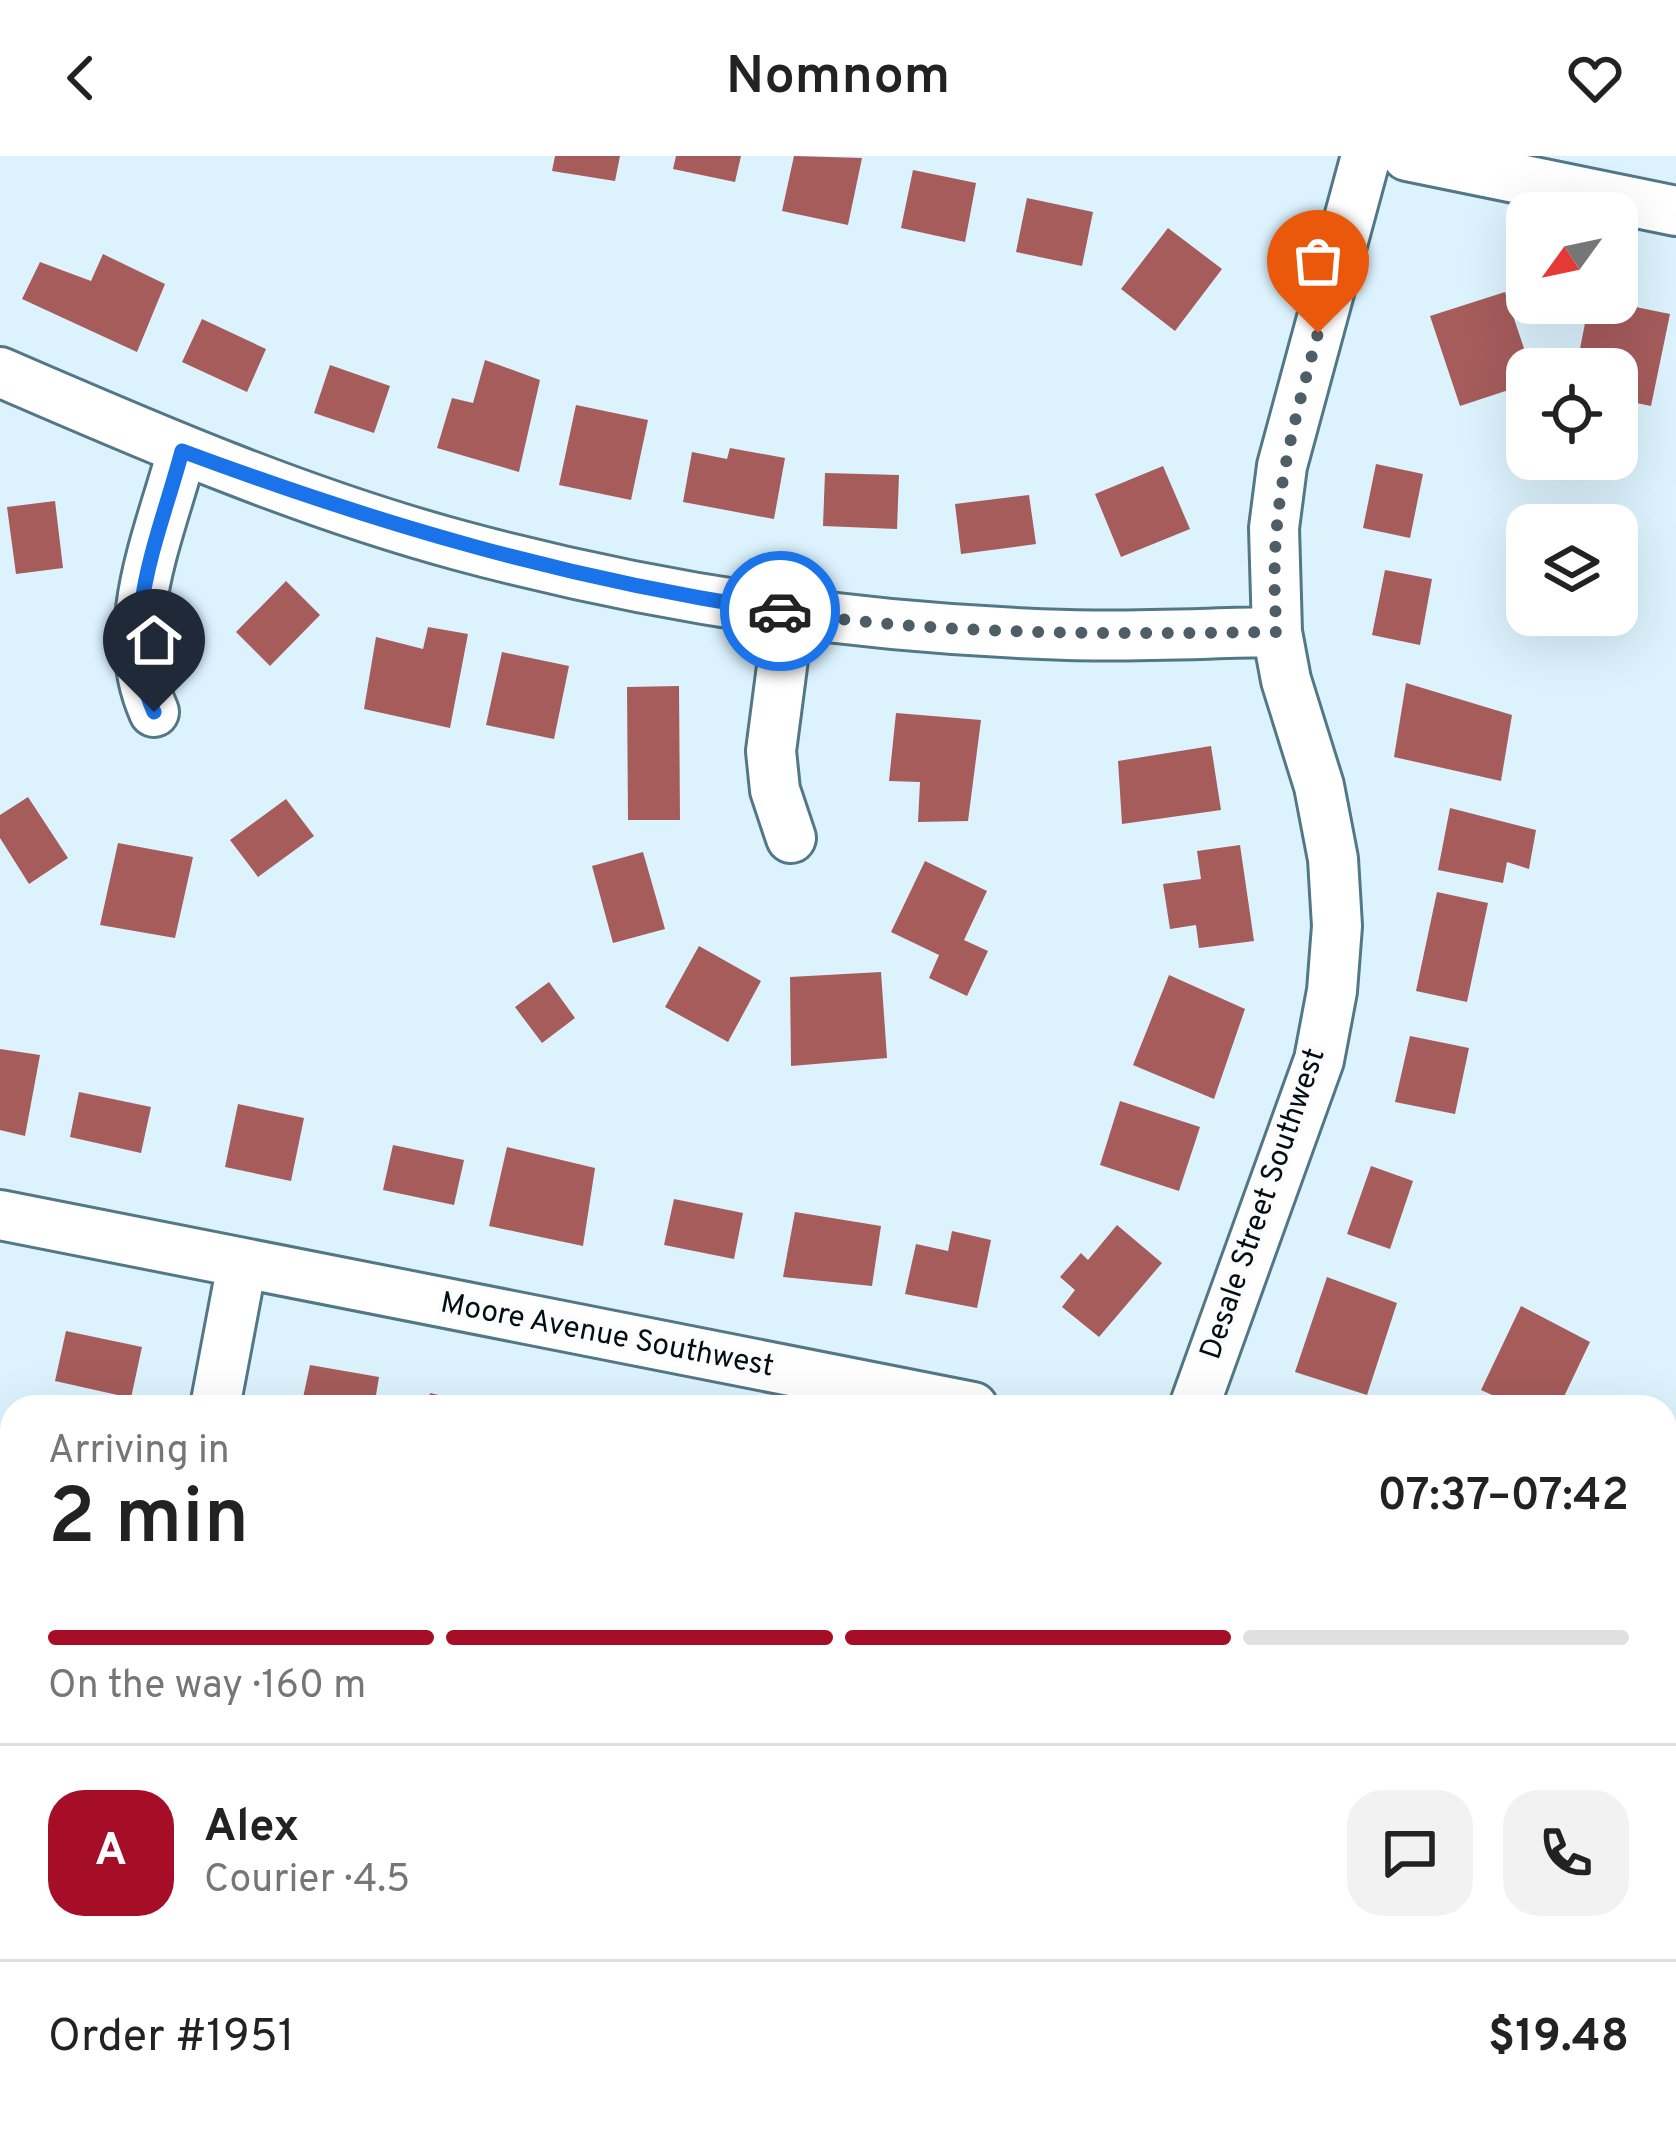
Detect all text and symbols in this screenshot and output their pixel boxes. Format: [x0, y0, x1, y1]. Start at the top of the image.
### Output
text: Nomnom [726, 44, 950, 113]
icon: back [48, 45, 114, 111]
icon: heart [1562, 45, 1628, 111]
north arrow [1506, 192, 1638, 324]
map controls [1506, 192, 1638, 636]
pin [1267, 210, 1369, 333]
icon: bag [1285, 228, 1351, 294]
button: locate [1506, 348, 1638, 480]
button: layers [1506, 504, 1638, 636]
courier [720, 551, 840, 671]
icon: car [747, 578, 813, 644]
pin [103, 589, 205, 712]
icon: home [121, 607, 187, 673]
street label: Desale Street Southwest [1193, 1044, 1335, 1364]
street label: Moore Avenue Southwest [437, 1286, 777, 1386]
text: Arriving in [48, 1428, 230, 1477]
text: 07:37–07:42 [1377, 1469, 1629, 1526]
text: 2 min [48, 1472, 249, 1571]
text: On the way · 160 m [48, 1663, 366, 1712]
button: chat [1347, 1790, 1473, 1916]
button: phone [1503, 1790, 1629, 1916]
text: Alex [204, 1800, 299, 1857]
text: A [95, 1824, 127, 1881]
text: Courier · 4.5 [204, 1857, 410, 1906]
text: Order #1951 [48, 2010, 295, 2067]
text: $19.48 [1488, 2010, 1629, 2067]

